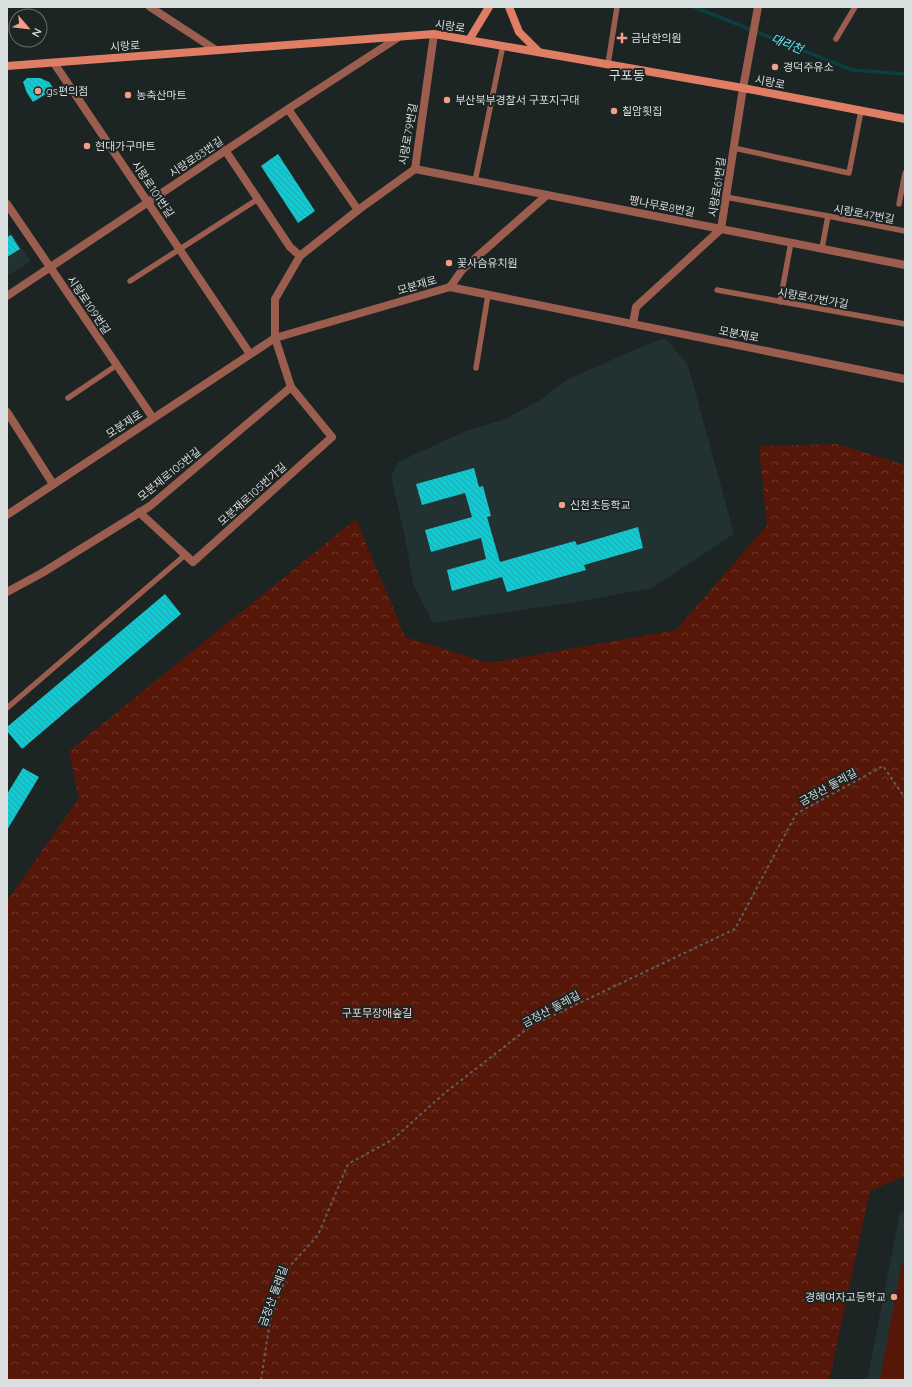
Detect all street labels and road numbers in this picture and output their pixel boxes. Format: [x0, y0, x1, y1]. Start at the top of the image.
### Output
street label: 시랑로 [434, 17, 466, 35]
street label: 시랑로 [109, 38, 141, 54]
street label: 시랑로 [754, 72, 786, 92]
street label: 시랑로79번길 [396, 102, 420, 166]
street label: 시랑로83번길 [166, 134, 226, 180]
street label: 시랑로61번길 [705, 156, 729, 218]
street label: 시랑로101번길 [129, 158, 177, 220]
street label: 팽나무로8번길 [628, 193, 696, 219]
street label: 시랑로47번길 [832, 202, 896, 226]
street label: 시랑로109번길 [64, 273, 114, 337]
street label: 모분재로 [396, 273, 438, 297]
street label: 시랑로47번가길 [776, 285, 850, 311]
street label: 모분재로 [718, 323, 760, 345]
street label: 모분재로 [103, 407, 145, 441]
street label: 모분재로105번길 [135, 444, 203, 504]
street label: 모분재로105번가길 [215, 460, 289, 528]
street label: 금정산 둘레길 [797, 765, 859, 809]
street label: 금정산 둘레길 [520, 988, 582, 1030]
street label: 금정산 둘레길 [256, 1264, 290, 1328]

